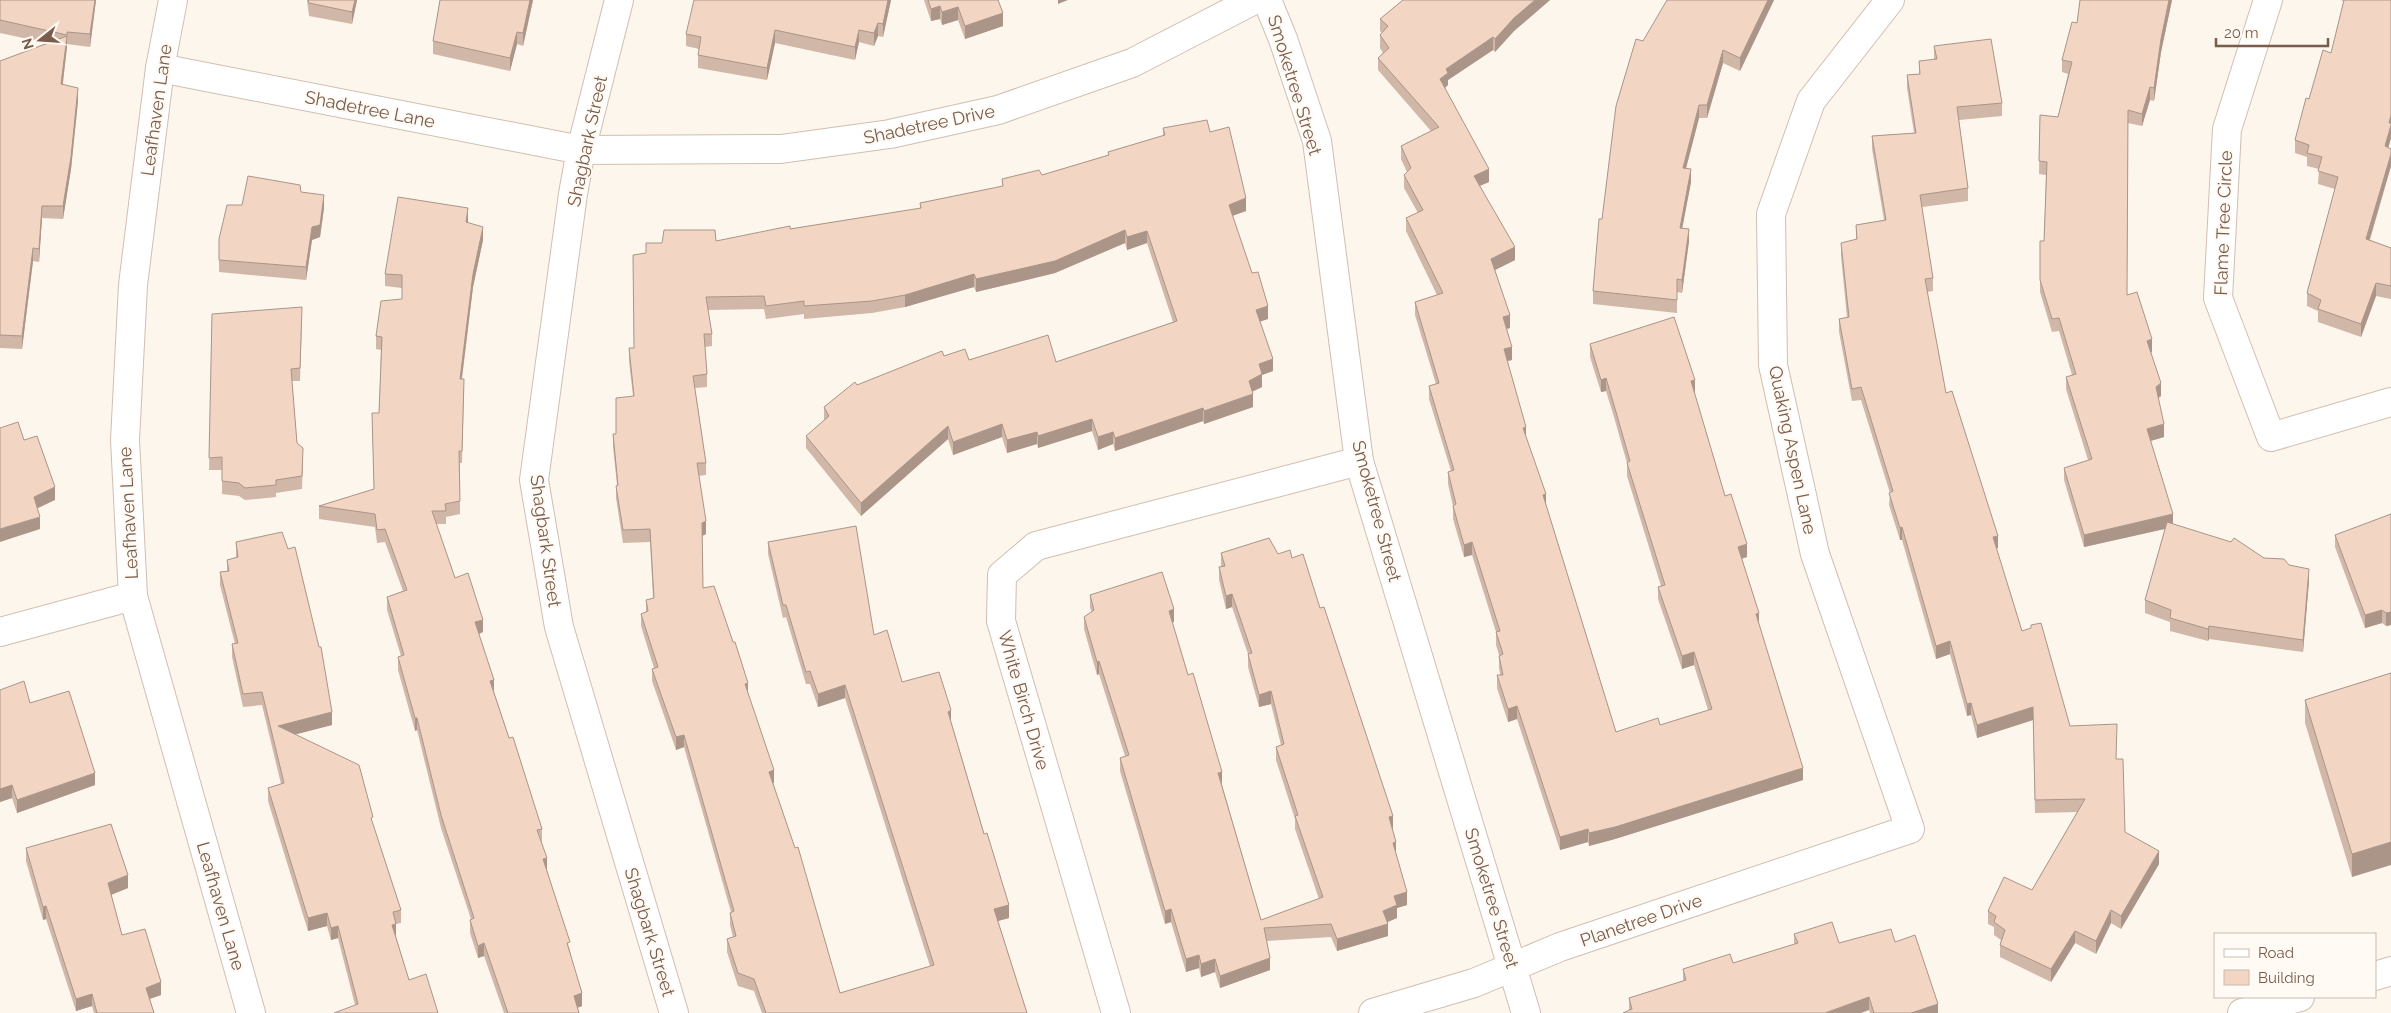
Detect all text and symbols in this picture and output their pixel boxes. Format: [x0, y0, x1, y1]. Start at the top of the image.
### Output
street label: Smoketree Street [1264, 12, 1326, 158]
north arrow [15, 15, 65, 65]
scale bar [2216, 15, 2328, 47]
text: 20 m [2224, 24, 2259, 42]
text: N [18, 36, 37, 51]
street label: Leafhaven Lane [136, 42, 176, 177]
street label: Shagbark Street [563, 73, 611, 209]
street label: Shadetree Lane [303, 86, 437, 132]
street label: Shadetree Drive [861, 100, 997, 148]
street label: Flame Tree Circle [2210, 150, 2236, 296]
street label: Quaking Aspen Lane [1765, 364, 1821, 537]
street label: Smoketree Street [1348, 438, 1406, 584]
street label: Leafhaven Lane [114, 446, 142, 580]
street label: Shagbark Street [526, 473, 566, 609]
street label: White Birch Drive [994, 628, 1054, 773]
street label: Smoketree Street [1461, 825, 1523, 971]
street label: Leafhaven Lane [193, 839, 250, 973]
street label: Shagbark Street [620, 865, 680, 999]
street label: Planetree Drive [1577, 889, 1705, 951]
legend [2214, 933, 2376, 998]
text: Road [2258, 944, 2294, 962]
text: Building [2258, 969, 2315, 987]

